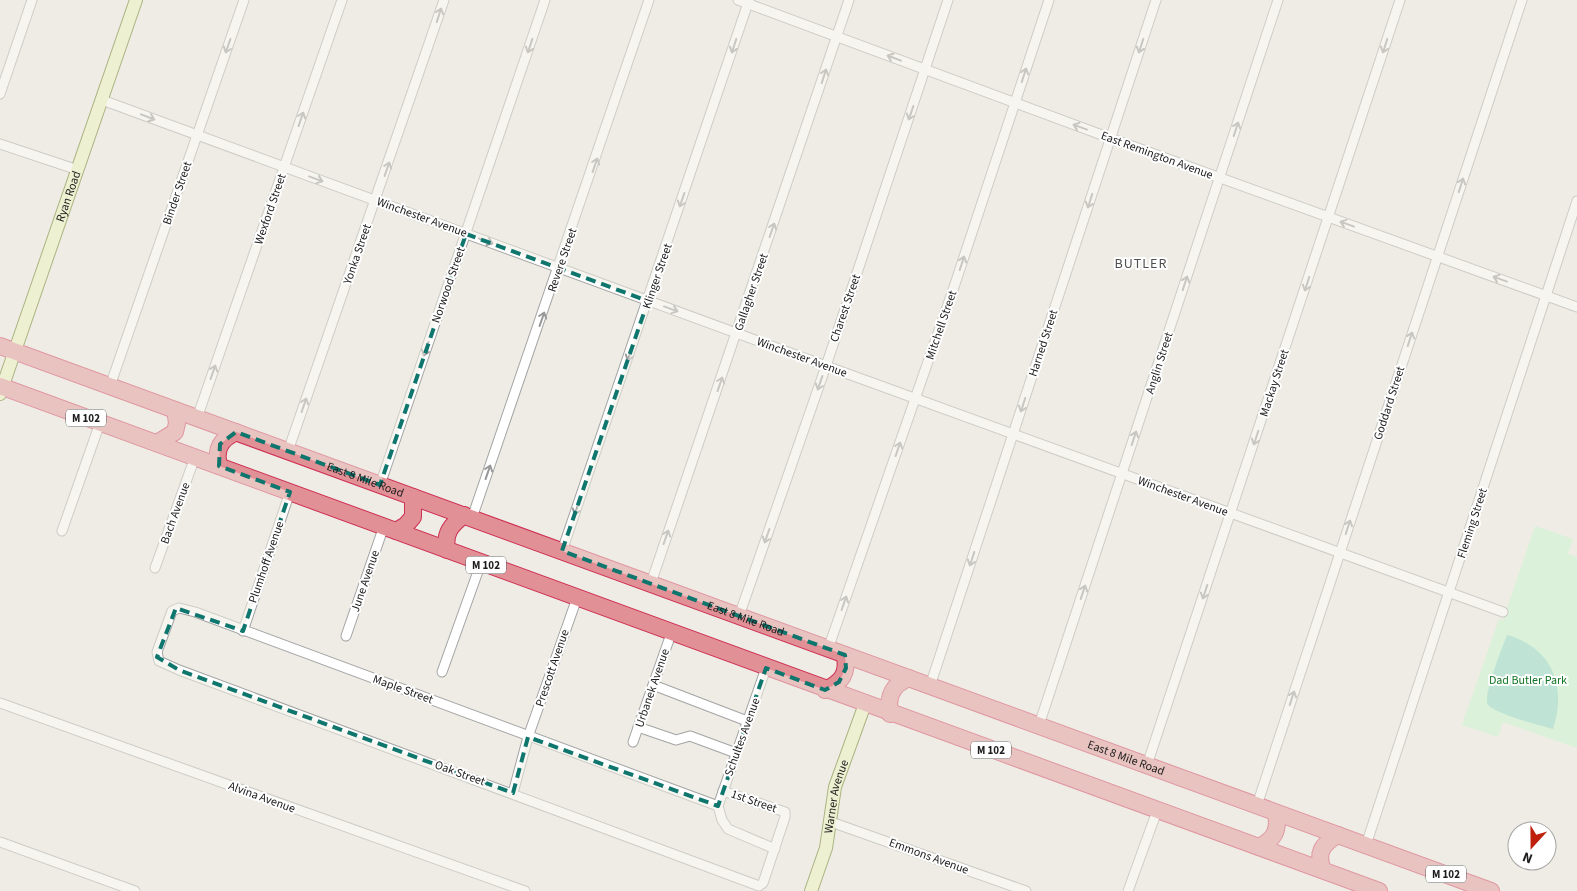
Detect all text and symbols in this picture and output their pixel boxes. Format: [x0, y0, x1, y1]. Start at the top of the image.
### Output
one-way arrow [435, 8, 444, 24]
one-way arrow [223, 38, 233, 54]
one-way arrow [524, 38, 534, 54]
one-way arrow [728, 38, 738, 54]
one-way arrow [1135, 38, 1145, 54]
one-way arrow [1379, 38, 1389, 54]
one-way arrow [887, 53, 903, 62]
one-way arrow [819, 68, 829, 84]
one-way arrow [1020, 68, 1029, 83]
one-way arrow [906, 104, 915, 120]
one-way arrow [297, 112, 306, 128]
one-way arrow [139, 113, 155, 122]
one-way arrow [1231, 121, 1241, 137]
one-way arrow [1072, 122, 1088, 131]
street label: East Remington Avenue [1098, 127, 1215, 184]
one-way arrow [590, 157, 600, 173]
street label: Binder Street [159, 159, 196, 227]
one-way arrow [383, 162, 392, 177]
street label: Ryan Road [52, 169, 85, 224]
street label: Wexford Street [250, 172, 291, 247]
one-way arrow [308, 175, 324, 184]
one-way arrow [1457, 178, 1466, 193]
one-way arrow [677, 192, 687, 208]
one-way arrow [1085, 192, 1094, 208]
street label: Winchester Avenue [374, 193, 469, 242]
one-way arrow [1340, 219, 1356, 228]
street label: Yonka Street [339, 222, 376, 287]
one-way arrow [768, 223, 777, 238]
street label: Revere Street [544, 226, 581, 294]
one-way arrow [477, 237, 493, 246]
street label: Klinger Street [638, 241, 677, 311]
street label: Norwood Street [428, 245, 469, 325]
street label: Gallagher Street [730, 251, 773, 333]
district label: BUTLER [1115, 254, 1167, 274]
one-way arrow [958, 255, 967, 271]
street label: Charest Street [826, 272, 865, 344]
one-way arrow [1493, 274, 1508, 283]
one-way arrow [1181, 276, 1190, 291]
one-way arrow [1301, 276, 1311, 292]
street label: Mitchell Street [922, 288, 961, 362]
one-way arrow [663, 305, 678, 314]
street label: Harned Street [1025, 307, 1062, 379]
one-way arrow [538, 311, 547, 327]
street label: Anglin Street [1141, 330, 1177, 396]
one-way arrow [1406, 332, 1415, 348]
street label: Winchester Avenue [754, 333, 849, 382]
one-way arrow [421, 341, 431, 357]
one-way arrow [625, 346, 634, 362]
street label: Mackay Street [1256, 347, 1293, 419]
street label: Goddard Street [1370, 364, 1409, 442]
one-way arrow [209, 365, 218, 380]
one-way arrow [815, 375, 824, 390]
one-way arrow [715, 376, 725, 392]
one-way arrow [1017, 397, 1027, 413]
one-way arrow [300, 398, 309, 413]
road number: M 102 [66, 409, 106, 426]
one-way arrow [1130, 430, 1139, 446]
one-way arrow [1250, 430, 1260, 446]
one-way arrow [894, 442, 903, 458]
street label: East 8 Mile Road [324, 458, 406, 502]
one-way arrow [484, 465, 493, 480]
street label: Winchester Avenue [1135, 472, 1230, 521]
street label: Bach Avenue [156, 480, 194, 546]
street label: Fleming Street [1453, 486, 1492, 560]
one-way arrow [572, 500, 582, 516]
street label: Plumhoff Avenue [244, 519, 288, 605]
one-way arrow [1344, 519, 1354, 535]
one-way arrow [762, 528, 771, 544]
one-way arrow [662, 529, 672, 545]
street label: June Avenue [347, 548, 384, 614]
one-way arrow [966, 551, 976, 567]
road number: M 102 [466, 556, 506, 574]
one-way arrow [1079, 584, 1088, 600]
one-way arrow [1199, 584, 1209, 600]
one-way arrow [840, 595, 849, 611]
street label: East 8 Mile Road [705, 597, 786, 641]
street label: Prescott Avenue [531, 627, 574, 709]
street label: Urbanek Avenue [631, 646, 674, 730]
street label: Maple Street [370, 671, 435, 708]
park label: Dad Butler Park [1489, 672, 1567, 689]
one-way arrow [1288, 691, 1297, 706]
street label: Schultes Avenue [720, 696, 765, 779]
street label: East 8 Mile Road [1085, 736, 1167, 780]
road number: M 102 [971, 742, 1011, 758]
street label: Oak Street [432, 757, 487, 790]
street label: Warner Avenue [820, 757, 853, 835]
street label: Alvina Avenue [226, 777, 298, 817]
street label: 1st Street [729, 786, 779, 817]
north arrow [1507, 821, 1557, 871]
street label: Emmons Avenue [887, 834, 971, 879]
text: N [1520, 846, 1536, 868]
road number: M 102 [1426, 866, 1466, 882]

